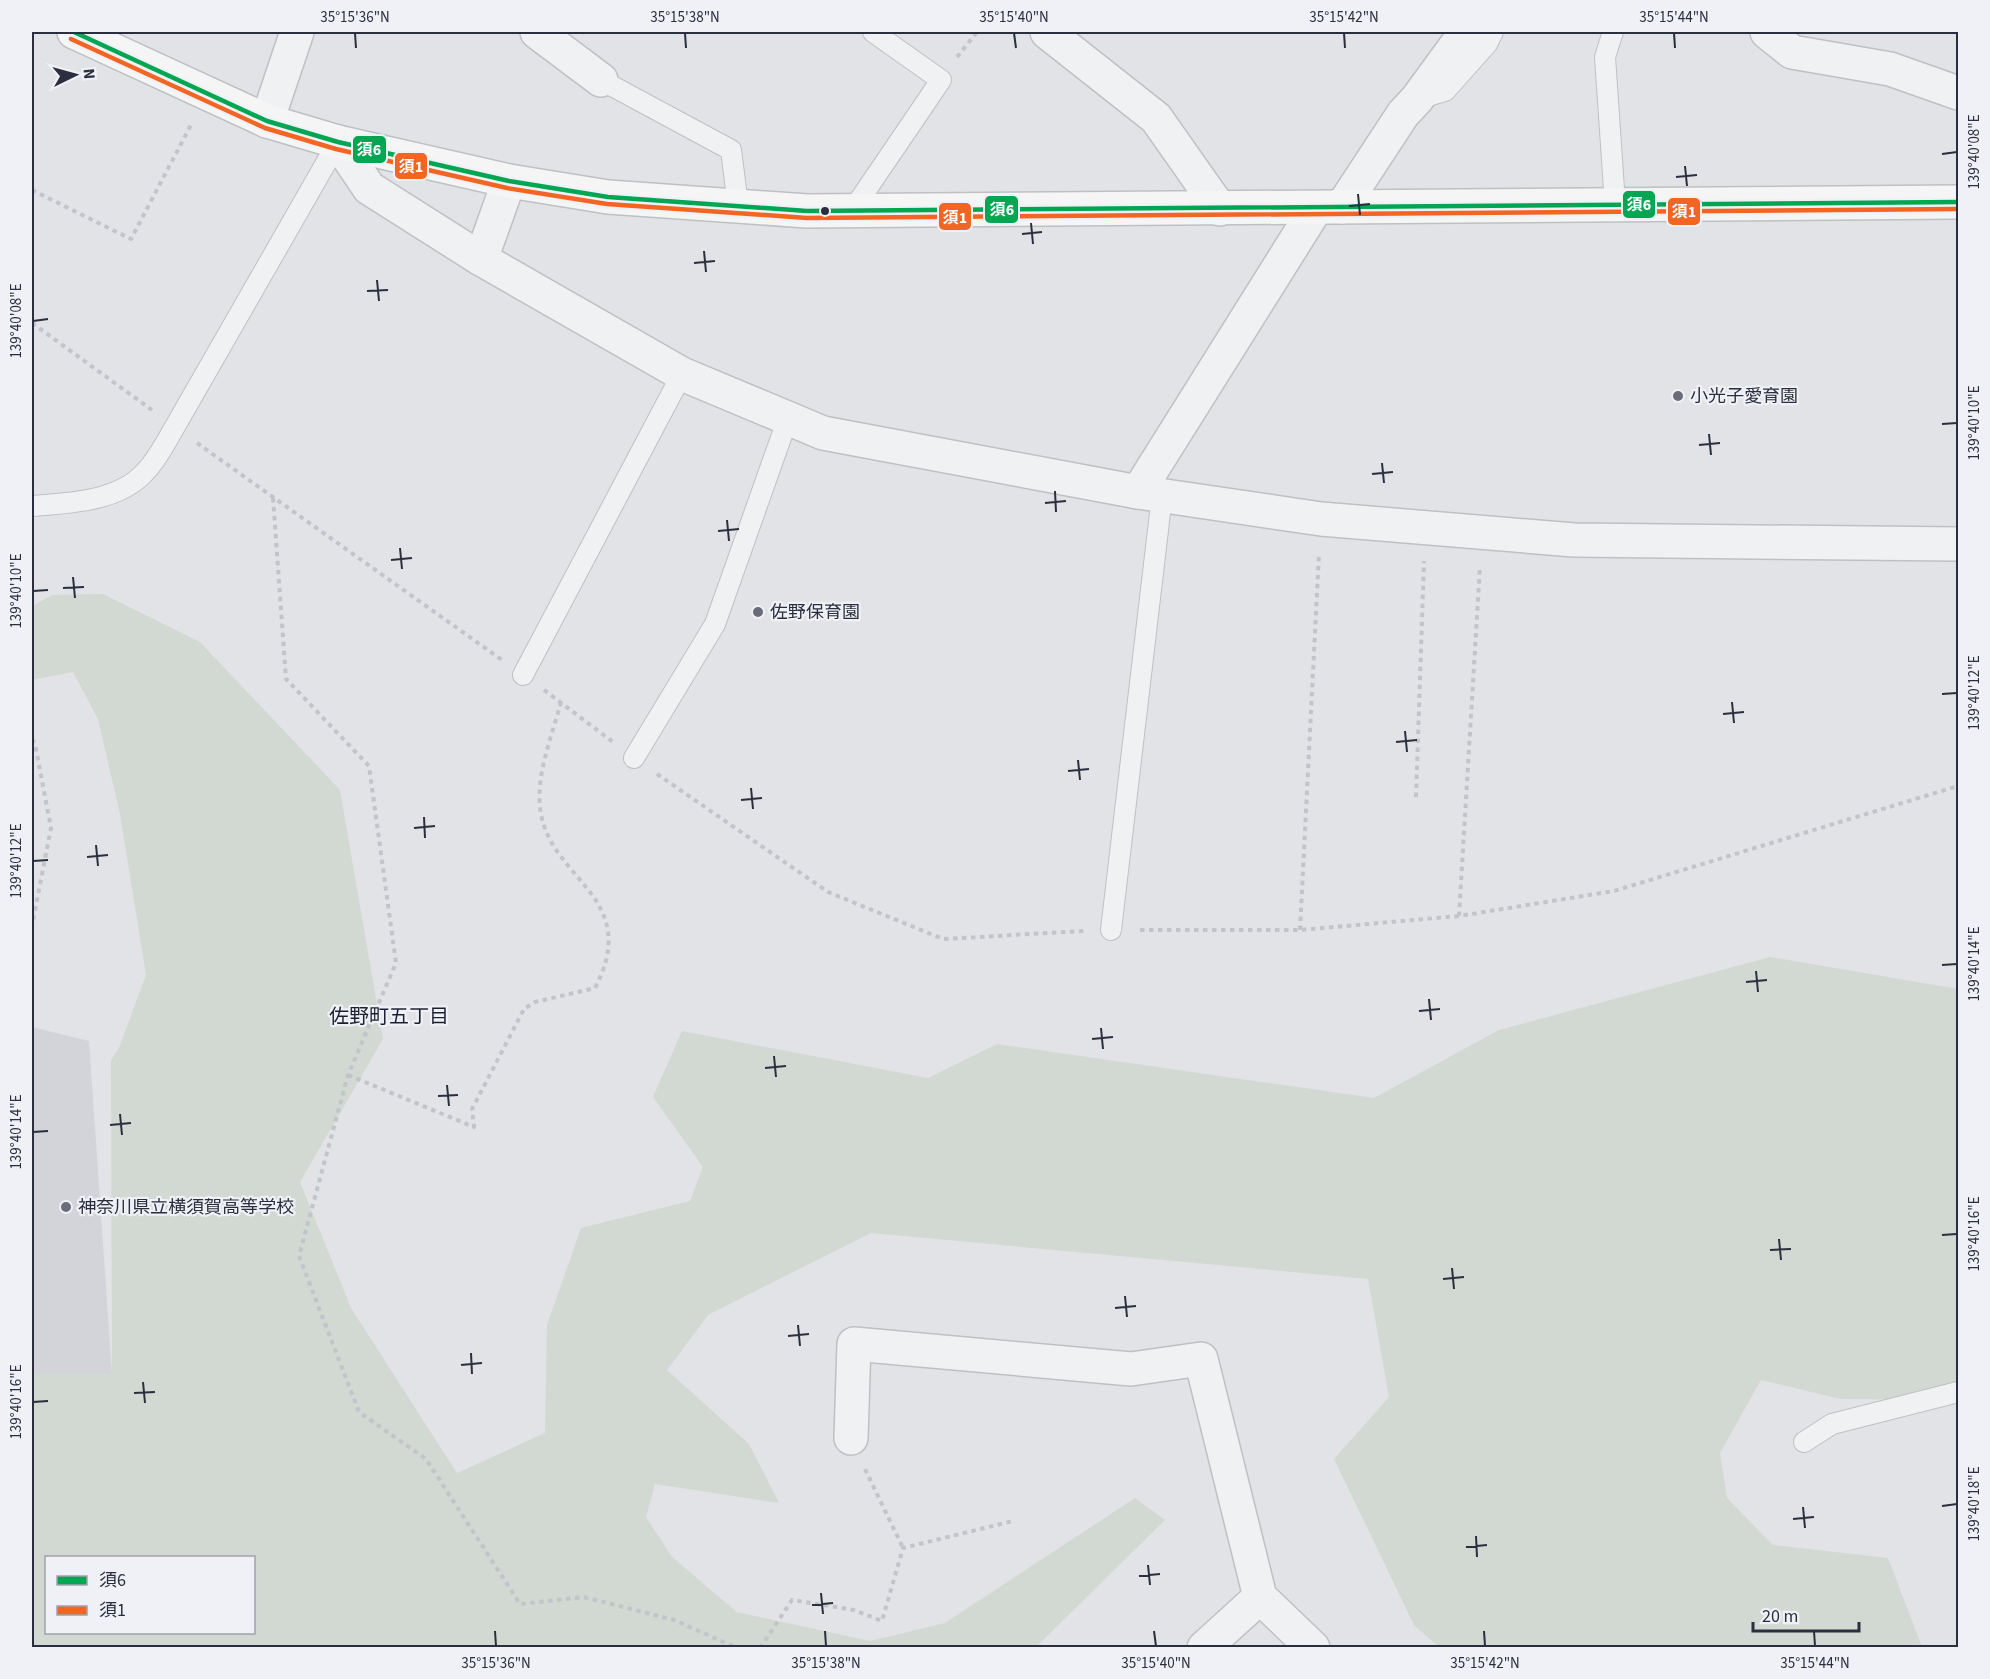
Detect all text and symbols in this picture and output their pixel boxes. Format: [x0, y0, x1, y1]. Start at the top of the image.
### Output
text: 35°15'36"N [320, 7, 390, 28]
text: 35°15'38"N [650, 7, 720, 28]
text: 35°15'40"N [979, 7, 1049, 28]
text: 35°15'42"N [1309, 7, 1379, 28]
text: 35°15'44"N [1639, 7, 1709, 28]
north arrow [45, 45, 105, 105]
text: N [78, 68, 100, 80]
text: 139°40'08"E [1964, 114, 1985, 190]
line badge: 須6 [352, 135, 387, 164]
text: 須6 [357, 139, 381, 161]
line badge: 須1 [394, 152, 428, 180]
text: 須1 [399, 156, 423, 178]
line badge: 須6 [1622, 190, 1656, 219]
text: 須6 [1627, 194, 1651, 216]
line badge: 須6 [984, 195, 1019, 224]
line badge: 須1 [1667, 197, 1701, 226]
text: 須6 [990, 199, 1014, 221]
text: 須1 [1672, 201, 1696, 223]
line badge: 須1 [938, 202, 972, 231]
unlabelled marker [819, 205, 831, 217]
text: 須1 [943, 207, 967, 229]
text: 139°40'08"E [6, 283, 27, 359]
place label: 小光子愛育園 [1690, 384, 1798, 409]
text: 139°40'10"E [1964, 385, 1985, 461]
marker: 小光子愛育園 [1671, 389, 1685, 403]
text: 139°40'10"E [6, 553, 27, 629]
place label: 佐野保育園 [770, 600, 860, 625]
marker: 佐野保育園 [751, 605, 765, 619]
text: 139°40'12"E [1964, 655, 1985, 731]
text: 139°40'12"E [6, 823, 27, 899]
text: 139°40'14"E [1964, 926, 1985, 1002]
district label: 佐野町五丁目 [329, 1003, 449, 1031]
text: 139°40'14"E [6, 1094, 27, 1170]
place label: 神奈川県立横須賀高等学校 [78, 1195, 294, 1220]
text: 139°40'16"E [1964, 1196, 1985, 1272]
marker: 神奈川県立横須賀高等学校 [59, 1200, 73, 1214]
text: 139°40'16"E [6, 1364, 27, 1440]
text: 139°40'18"E [1964, 1466, 1985, 1542]
legend [45, 1556, 255, 1634]
text: 須6 [99, 1568, 126, 1593]
scale bar [1753, 1595, 1860, 1633]
text: 須1 [99, 1598, 126, 1623]
text: 20 m [1762, 1604, 1798, 1629]
text: 35°15'36"N [461, 1653, 531, 1674]
text: 35°15'38"N [791, 1653, 861, 1674]
text: 35°15'40"N [1121, 1653, 1191, 1674]
text: 35°15'42"N [1450, 1653, 1520, 1674]
text: 35°15'44"N [1780, 1653, 1850, 1674]

